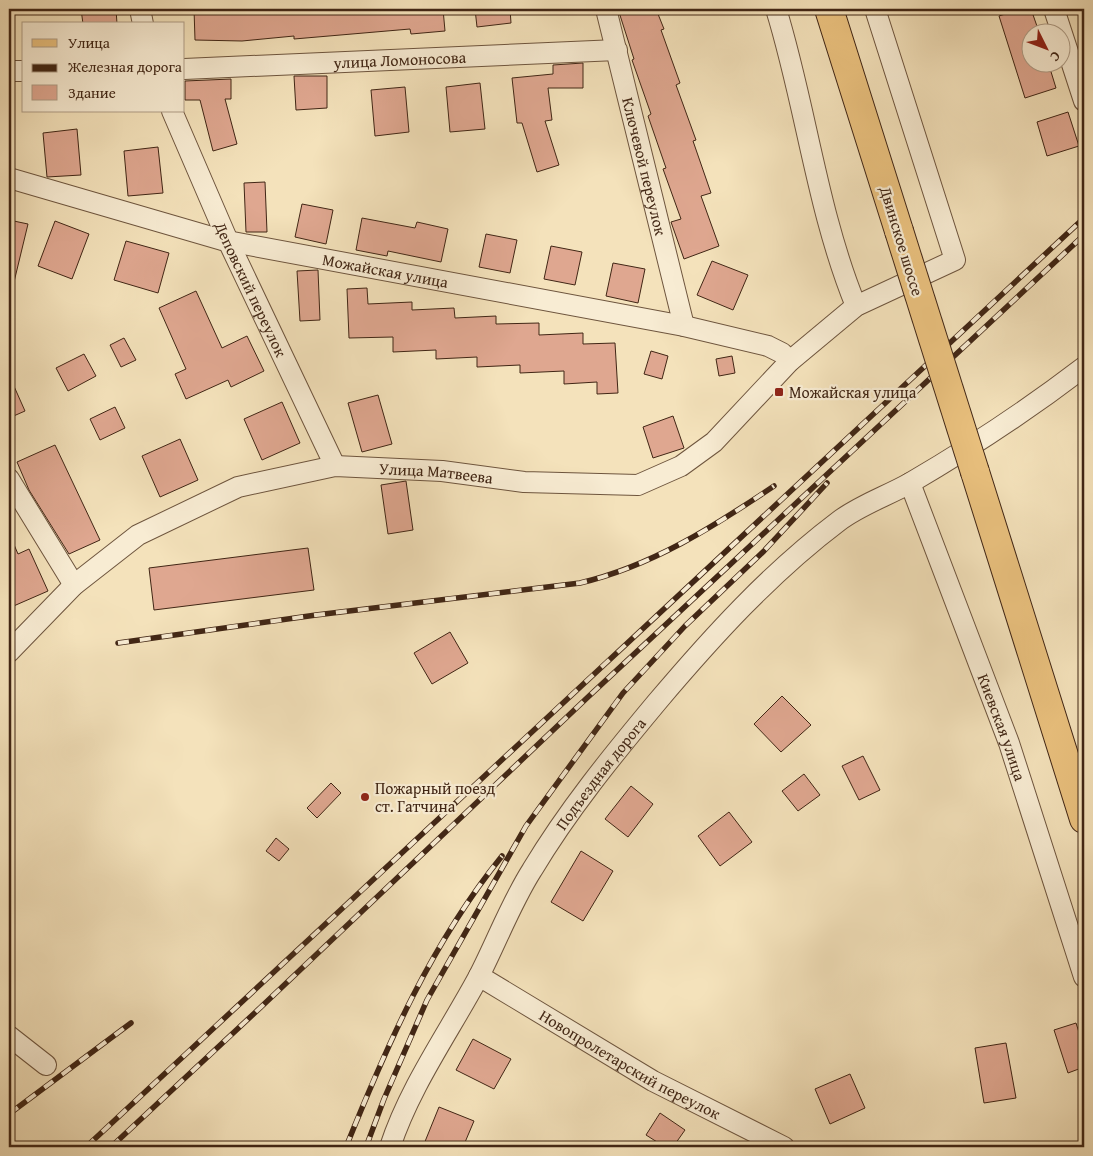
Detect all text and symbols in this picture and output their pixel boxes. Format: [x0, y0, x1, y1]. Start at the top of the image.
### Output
legend [22, 22, 185, 112]
north arrow [1020, 22, 1070, 72]
text: Улица [68, 32, 111, 53]
street label: улица Ломоносова [332, 45, 467, 74]
text: С [1046, 47, 1066, 66]
text: Железная дорога [67, 56, 183, 77]
text: Здание [68, 82, 116, 103]
street label: Ключевой переулок [616, 95, 673, 239]
street label: Двинское шоссе [874, 182, 930, 299]
street label: Деповский переулок [209, 217, 294, 361]
street label: Можайская улица [320, 247, 451, 294]
place label: Можайская улица [789, 380, 917, 404]
marker: Можайская улица [773, 386, 785, 398]
street label: Улица Матвеева [378, 456, 495, 490]
street label: Киевская улица [972, 670, 1032, 784]
street label: Подъездная дорога [549, 712, 652, 835]
place label: Пожарный поезд ст. Гатчина [375, 776, 496, 818]
marker: Пожарный поезд ст. Гатчина [359, 791, 371, 803]
street label: Новопролетарский переулок [535, 1003, 725, 1125]

